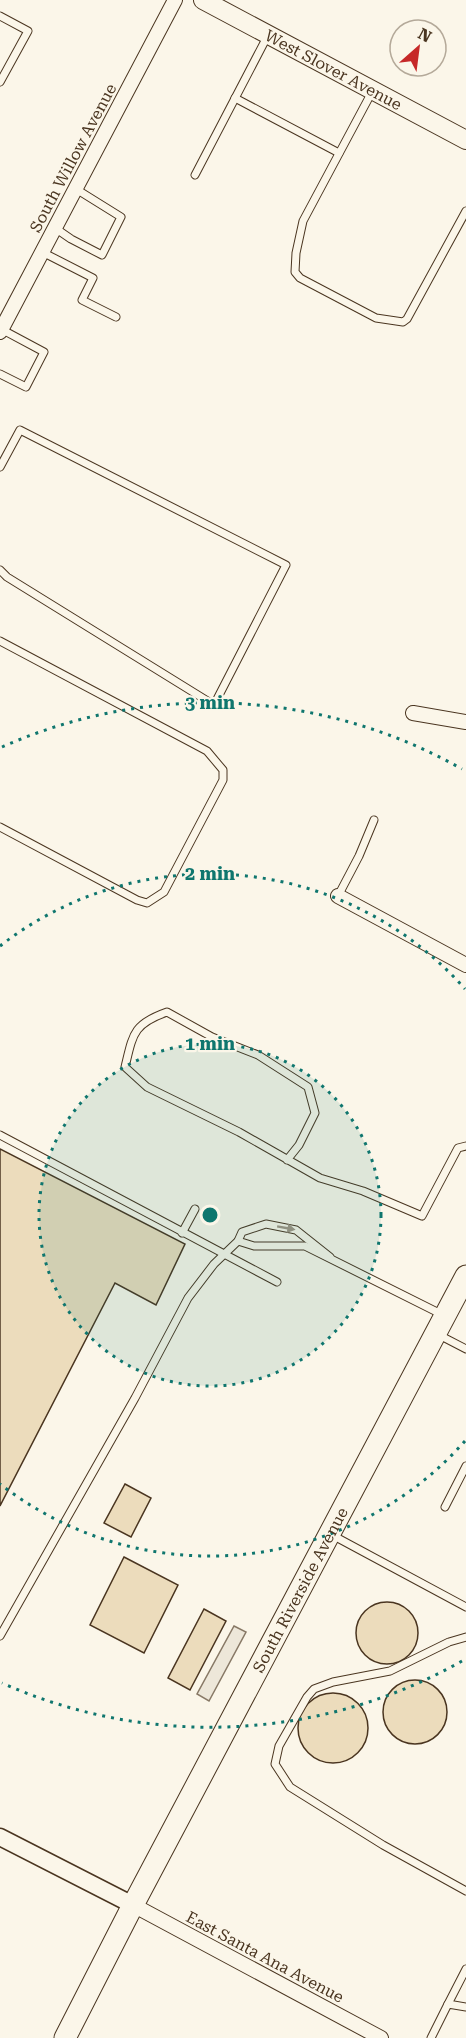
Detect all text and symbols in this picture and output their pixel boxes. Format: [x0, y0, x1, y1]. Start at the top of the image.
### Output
north arrow [388, 18, 448, 78]
text: N [415, 24, 435, 46]
street label: West Slover Avenue [262, 25, 405, 114]
street label: South Willow Avenue [26, 80, 120, 236]
text: 3 min [185, 692, 235, 713]
text: 2 min [185, 863, 235, 884]
text: 1 min [185, 1033, 235, 1054]
centre of rings [200, 1205, 220, 1225]
one-way arrow [276, 1223, 295, 1232]
street label: South Riverside Avenue [248, 1504, 351, 1676]
street label: East Santa Ana Avenue [183, 1907, 347, 2007]

